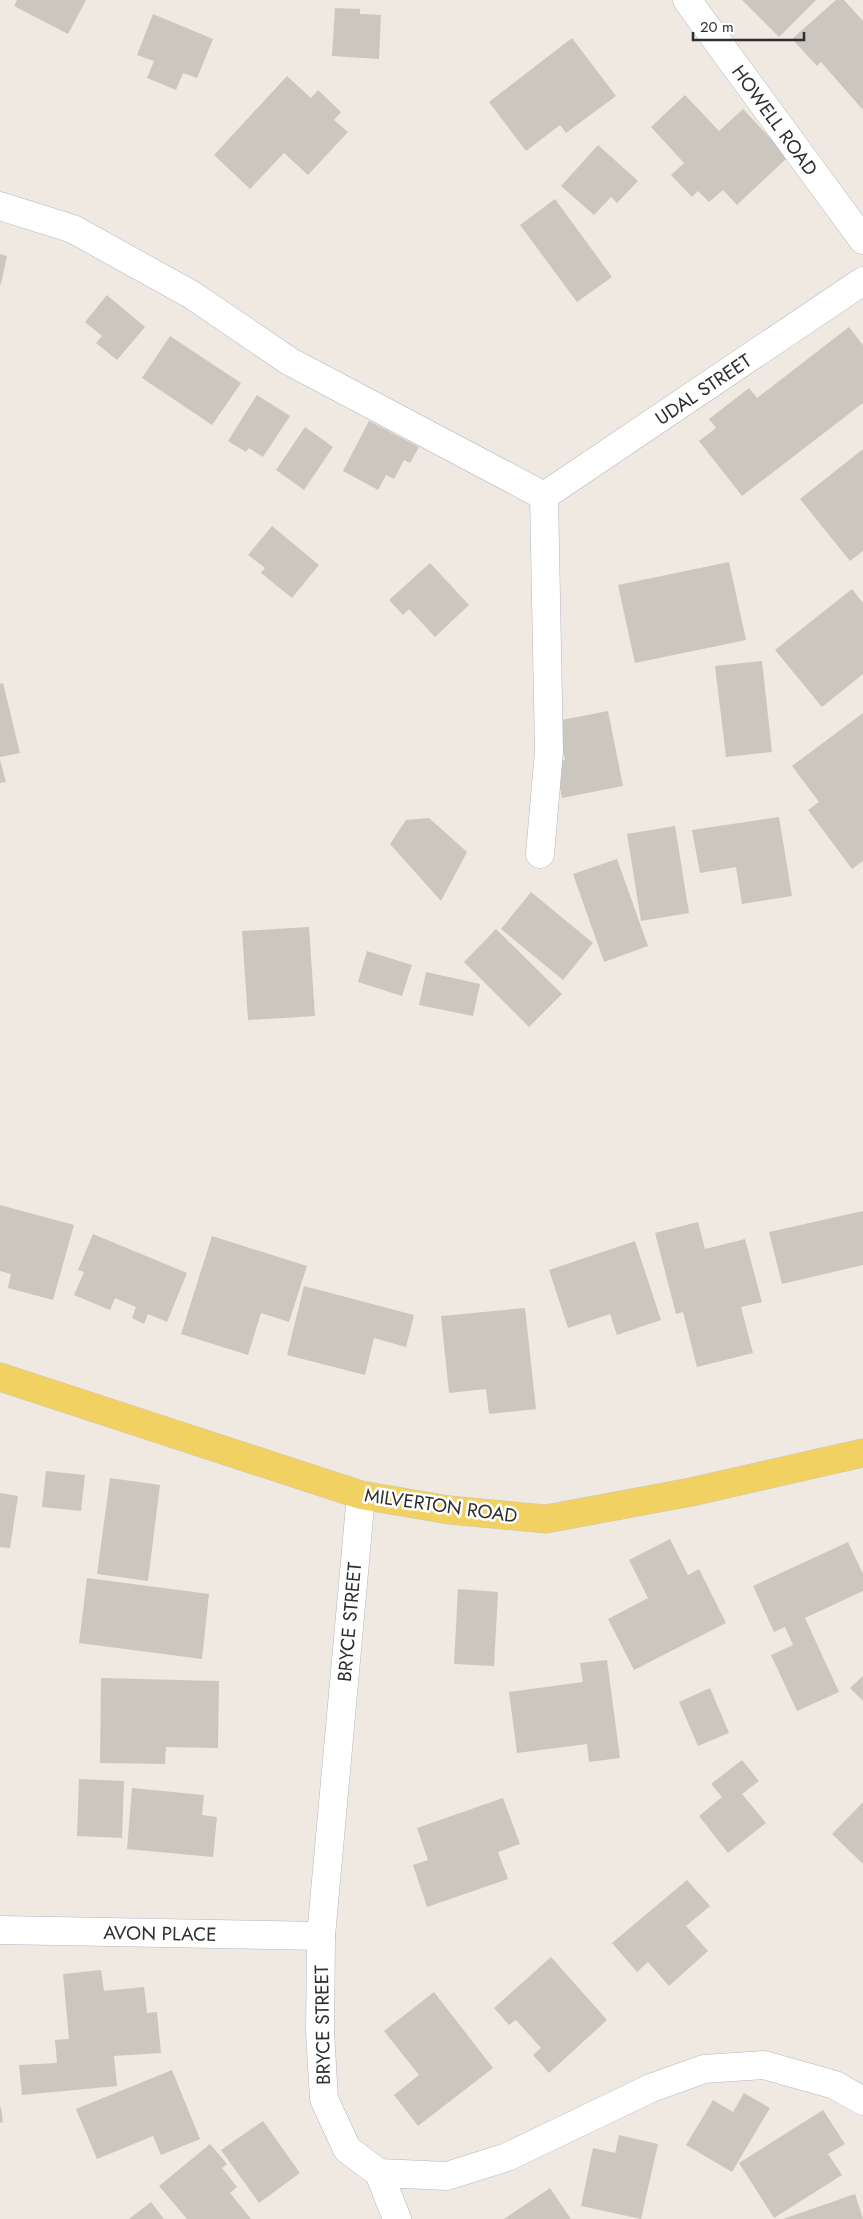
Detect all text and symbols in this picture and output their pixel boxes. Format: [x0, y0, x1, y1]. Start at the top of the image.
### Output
scale bar [693, 10, 804, 42]
text: 20 m [700, 16, 734, 38]
street label: HOWELL ROAD [725, 60, 824, 181]
street label: UDAL STREET [650, 347, 757, 432]
street label: MILVERTON ROAD [363, 1481, 519, 1530]
street label: BRYCE STREET [331, 1561, 368, 1683]
street label: AVON PLACE [103, 1919, 217, 1948]
street label: BRYCE STREET [308, 1965, 337, 2085]

